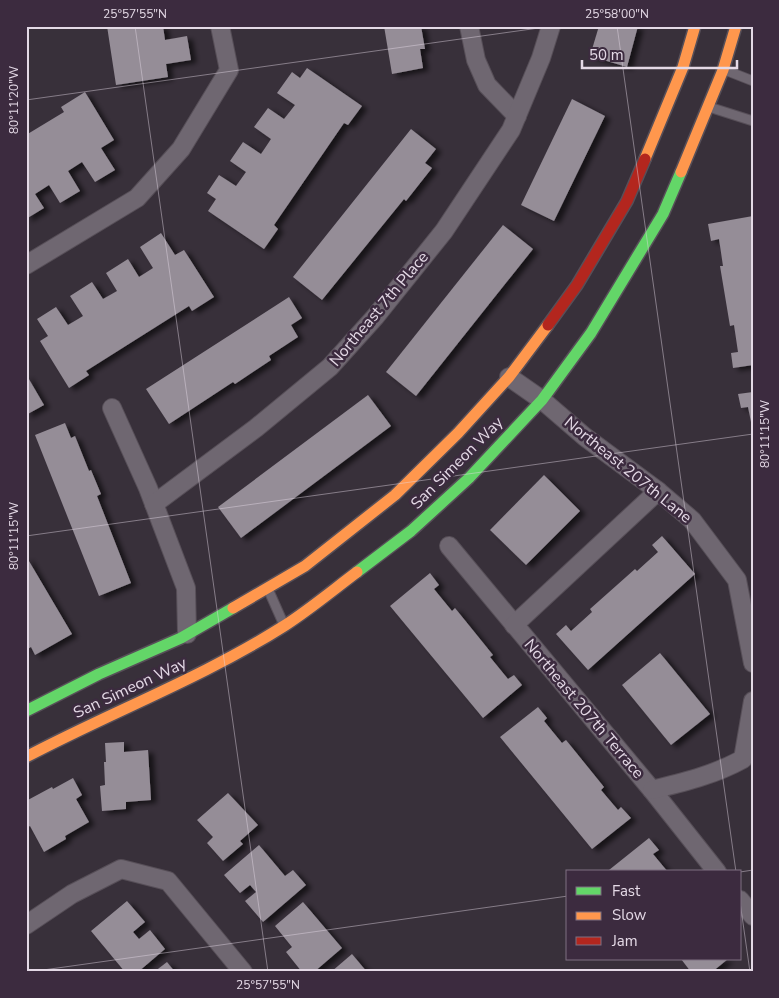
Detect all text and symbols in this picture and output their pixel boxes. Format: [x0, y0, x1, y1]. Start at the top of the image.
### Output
text: 25°57'55"N [103, 6, 167, 22]
text: 25°58'00"N [585, 6, 649, 22]
scale bar [582, 38, 736, 70]
text: 50 m [589, 45, 624, 65]
text: 80°11'20"W [6, 66, 22, 134]
street label: Northeast 7th Place [324, 247, 434, 371]
text: 80°11'15"W [757, 400, 773, 468]
street label: San Simeon Way [406, 411, 509, 514]
street label: Northeast 207th Lane [560, 412, 696, 528]
text: 80°11'15"W [6, 502, 22, 570]
street label: Northeast 207th Terrace [519, 634, 649, 784]
street label: San Simeon Way [70, 652, 191, 724]
legend [566, 870, 742, 960]
text: Fast [612, 881, 641, 901]
text: Slow [612, 905, 647, 925]
text: Jam [611, 931, 638, 951]
text: 25°57'55"N [236, 977, 300, 993]

